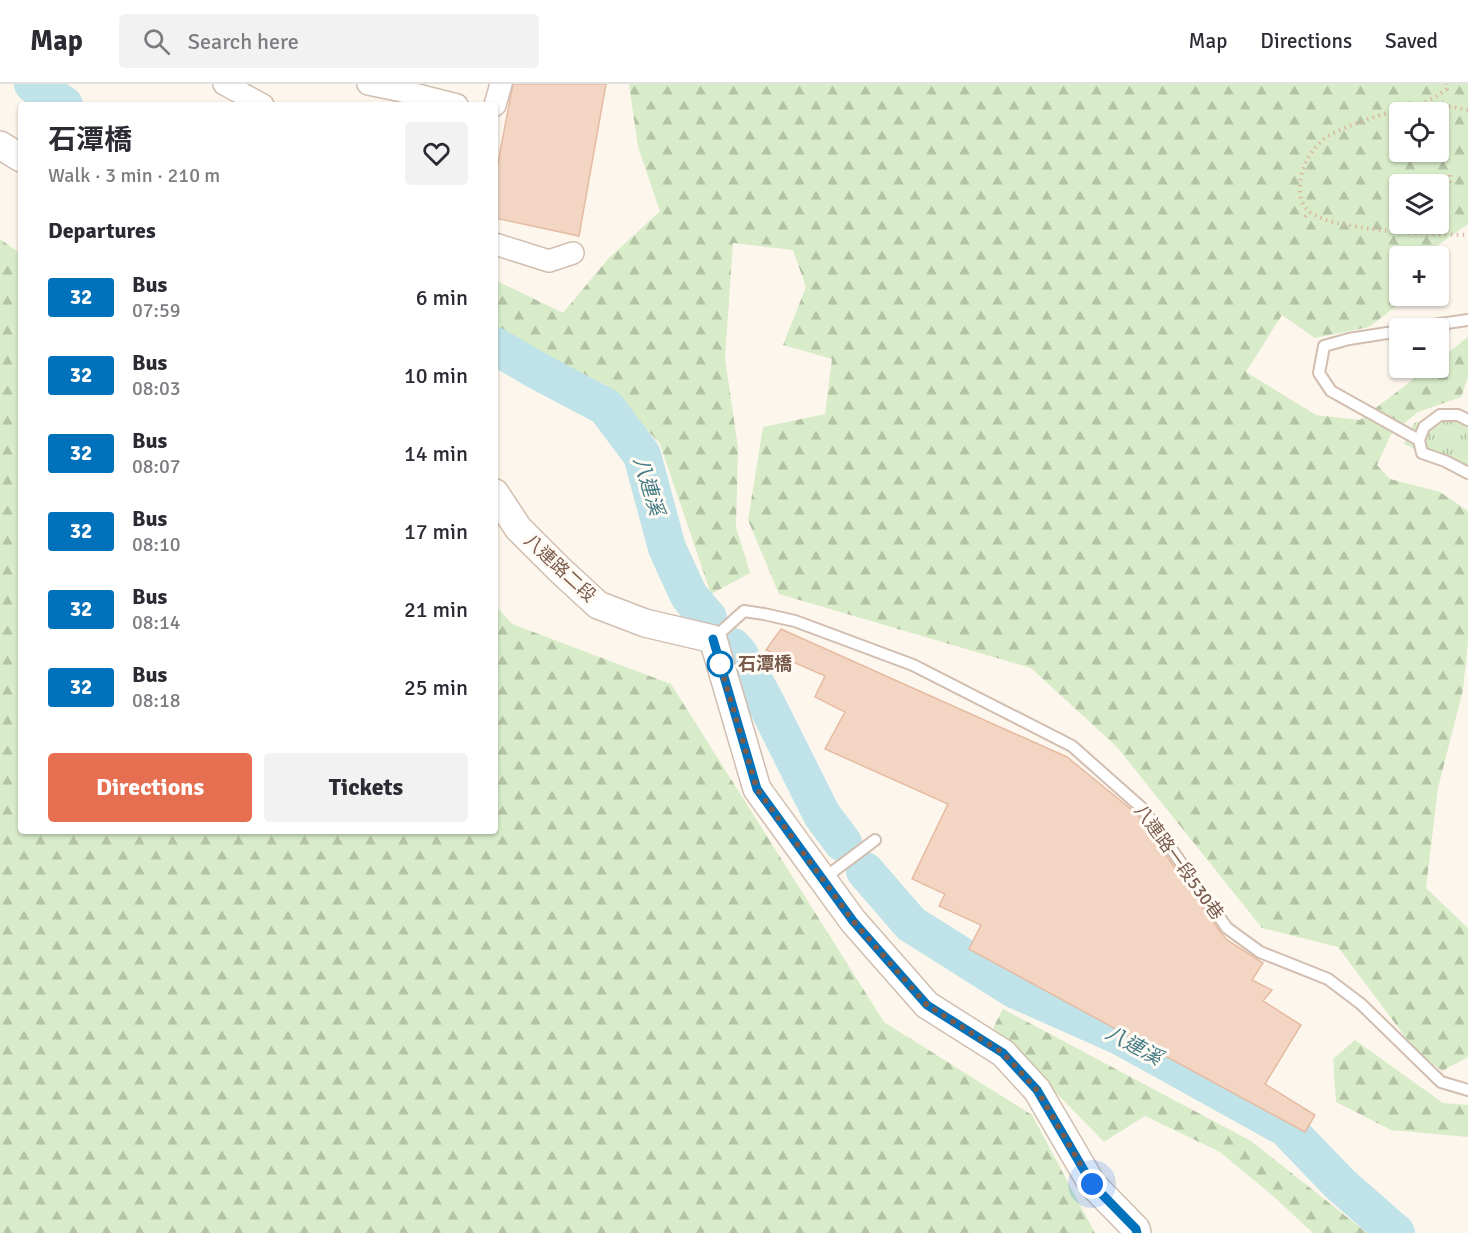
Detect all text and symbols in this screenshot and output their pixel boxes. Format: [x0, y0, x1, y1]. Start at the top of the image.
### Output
search box [119, 14, 539, 68]
text: Map [30, 24, 83, 58]
icon: search [140, 25, 173, 58]
text: Search here [188, 28, 299, 55]
text: Map [1189, 28, 1227, 54]
text: Directions [1260, 28, 1352, 54]
text: Saved [1385, 28, 1438, 54]
map controls [1389, 102, 1449, 378]
button: locate [1389, 102, 1449, 162]
button: heart [405, 122, 468, 185]
text: 石潭橋 [48, 123, 132, 157]
text: Walk · 3 min · 210 m [48, 163, 220, 188]
button: layers [1389, 174, 1449, 234]
text: Departures [48, 217, 156, 244]
button: + [1389, 246, 1449, 306]
text: Bus [132, 271, 167, 298]
text: 32 [70, 284, 92, 310]
text: 6 min [416, 284, 468, 311]
text: 07:59 [132, 298, 181, 323]
button: − [1389, 318, 1449, 378]
text: Bus [132, 349, 167, 376]
text: 32 [70, 362, 92, 388]
text: 10 min [404, 362, 468, 389]
text: 08:03 [132, 376, 181, 401]
text: Bus [132, 427, 167, 454]
text: 32 [70, 440, 92, 466]
text: 14 min [404, 440, 468, 467]
text: 08:07 [132, 454, 181, 479]
water label: 八連溪 [628, 454, 670, 521]
text: Bus [132, 505, 167, 532]
text: 32 [70, 518, 92, 544]
text: 17 min [404, 518, 468, 545]
street label: 八連路二段 [520, 529, 600, 607]
text: 08:10 [132, 532, 181, 557]
text: Bus [132, 583, 167, 610]
text: 32 [70, 596, 92, 622]
text: 21 min [404, 596, 468, 623]
text: 08:14 [132, 610, 181, 635]
marker: 石潭橋 [707, 651, 733, 677]
place label: 石潭橋 [738, 653, 792, 675]
text: Bus [132, 661, 167, 688]
text: 32 [70, 674, 92, 700]
text: 25 min [404, 674, 468, 701]
text: 08:18 [132, 688, 181, 713]
button: Directions [48, 753, 252, 822]
button: Tickets [264, 753, 468, 822]
street label: 八連路一段530巷 [1130, 800, 1228, 924]
water label: 八連溪 [1101, 1020, 1169, 1072]
your location [1077, 1169, 1107, 1199]

